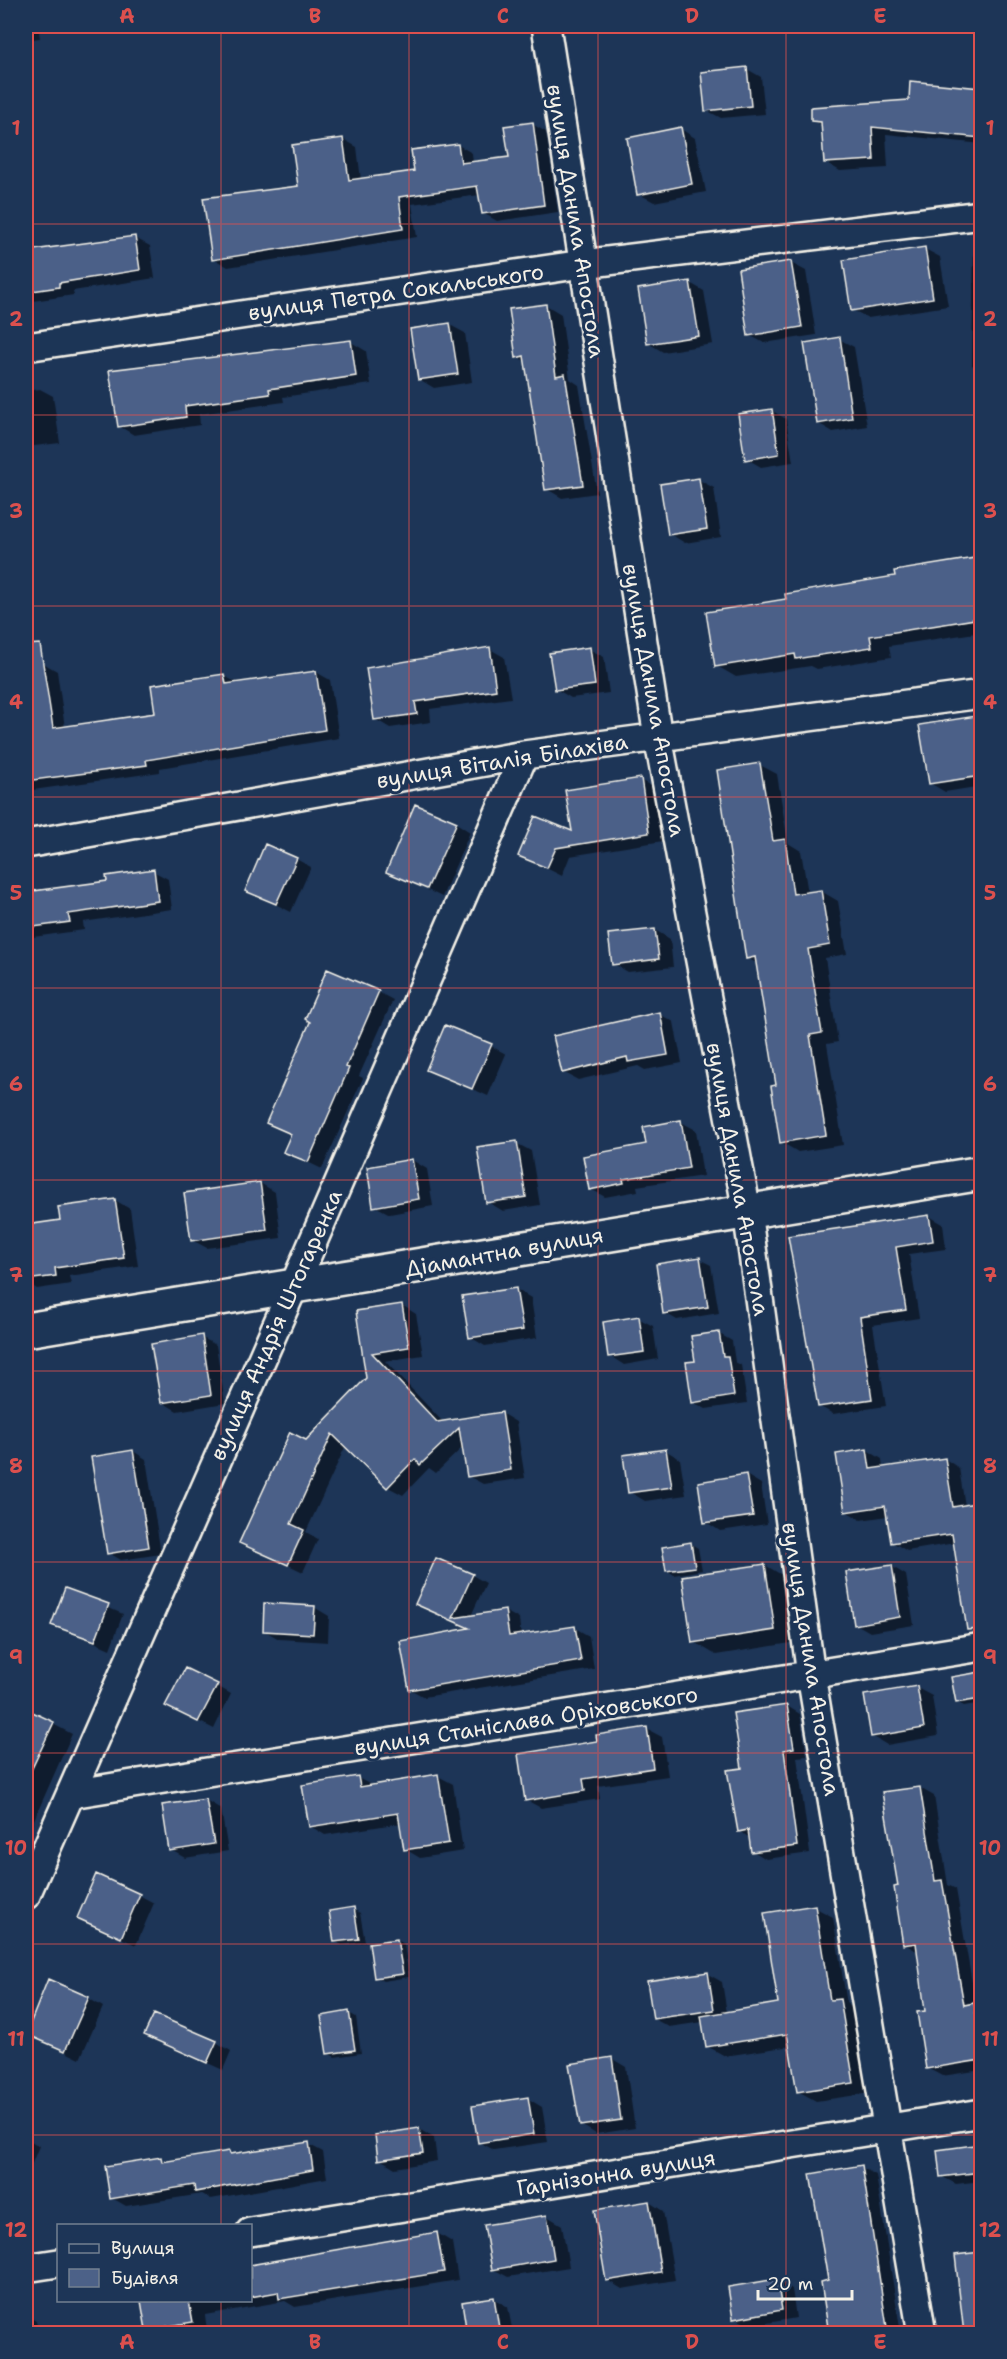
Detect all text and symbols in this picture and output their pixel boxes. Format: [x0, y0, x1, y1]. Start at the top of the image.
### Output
text: A [119, 3, 135, 29]
text: B [309, 3, 321, 29]
text: C [497, 3, 509, 29]
text: D [685, 3, 699, 29]
text: E [873, 3, 887, 29]
street label: вулиця Данила Апостола [540, 82, 612, 360]
text: 1 [11, 115, 21, 141]
text: 1 [985, 115, 995, 141]
street label: вулиця Петра Сокальського [246, 257, 546, 327]
text: 2 [9, 306, 23, 332]
text: 2 [983, 306, 997, 332]
text: 3 [9, 498, 23, 524]
text: 3 [983, 498, 997, 524]
street label: вулиця Данила Апостола [616, 561, 692, 839]
text: 4 [9, 689, 23, 715]
text: 4 [983, 689, 997, 715]
street label: вулиця Віталія Білахіва [374, 727, 630, 795]
text: 5 [10, 880, 22, 906]
text: 5 [984, 880, 996, 906]
street label: вулиця Данила Апостола [700, 1040, 776, 1318]
text: 6 [9, 1071, 23, 1097]
text: 6 [983, 1071, 997, 1097]
street label: вулиця Андрія Штогаренка [203, 1185, 349, 1465]
street label: Діамантна вулиця [402, 1220, 606, 1284]
text: 7 [9, 1262, 23, 1288]
text: 7 [983, 1262, 997, 1288]
text: 8 [9, 1453, 23, 1479]
text: 8 [983, 1453, 997, 1479]
street label: вулиця Данила Апостола [775, 1520, 847, 1798]
text: 9 [9, 1644, 23, 1670]
text: 9 [983, 1644, 997, 1670]
street label: вулиця Станіслава Оріховського [352, 1679, 700, 1763]
text: 10 [5, 1835, 27, 1861]
text: 10 [979, 1835, 1001, 1861]
text: 11 [7, 2026, 25, 2052]
text: 11 [981, 2026, 999, 2052]
street label: Гарнізонна вулиця [515, 2143, 717, 2203]
text: 12 [5, 2217, 27, 2243]
text: 12 [979, 2217, 1001, 2243]
legend [57, 2224, 252, 2302]
text: Вулиця [111, 2236, 175, 2260]
scale bar [758, 2263, 852, 2301]
text: Будівля [111, 2266, 179, 2290]
text: 20 m [767, 2272, 813, 2296]
text: A [119, 2329, 135, 2355]
text: B [309, 2329, 321, 2355]
text: C [497, 2329, 509, 2355]
text: D [685, 2329, 699, 2355]
text: E [873, 2329, 887, 2355]

